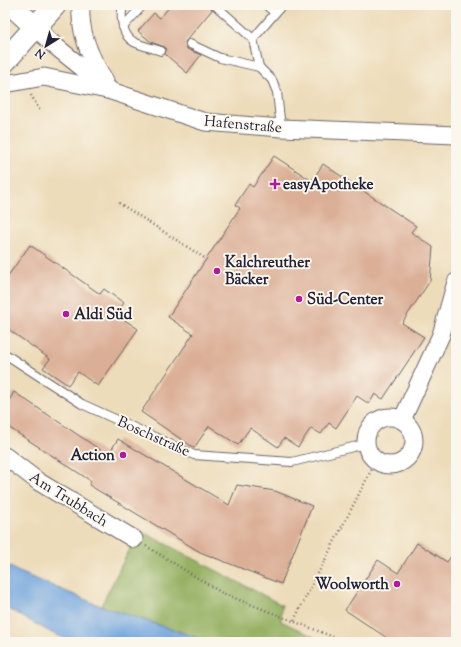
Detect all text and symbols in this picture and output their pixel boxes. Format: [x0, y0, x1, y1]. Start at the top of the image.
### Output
north arrow [26, 26, 66, 66]
text: N [32, 44, 50, 63]
street label: Hafenstraße [203, 112, 283, 139]
place label: easyApotheke [283, 175, 374, 196]
marker: easyApotheke [270, 179, 280, 189]
place label: Kalchreuther Bäcker [225, 253, 310, 291]
marker: Kalchreuther Bäcker [212, 266, 222, 276]
place label: Süd-Center [307, 290, 384, 311]
marker: Süd-Center [294, 294, 304, 304]
place label: Aldi Süd [74, 305, 133, 326]
marker: Aldi Süd [61, 309, 71, 319]
street label: Boschstraße [114, 412, 193, 463]
place label: Action [70, 446, 115, 467]
marker: Action [118, 450, 128, 460]
street label: Am Trubbach [25, 468, 112, 533]
place label: Woolworth [315, 575, 389, 596]
marker: Woolworth [392, 579, 402, 589]

